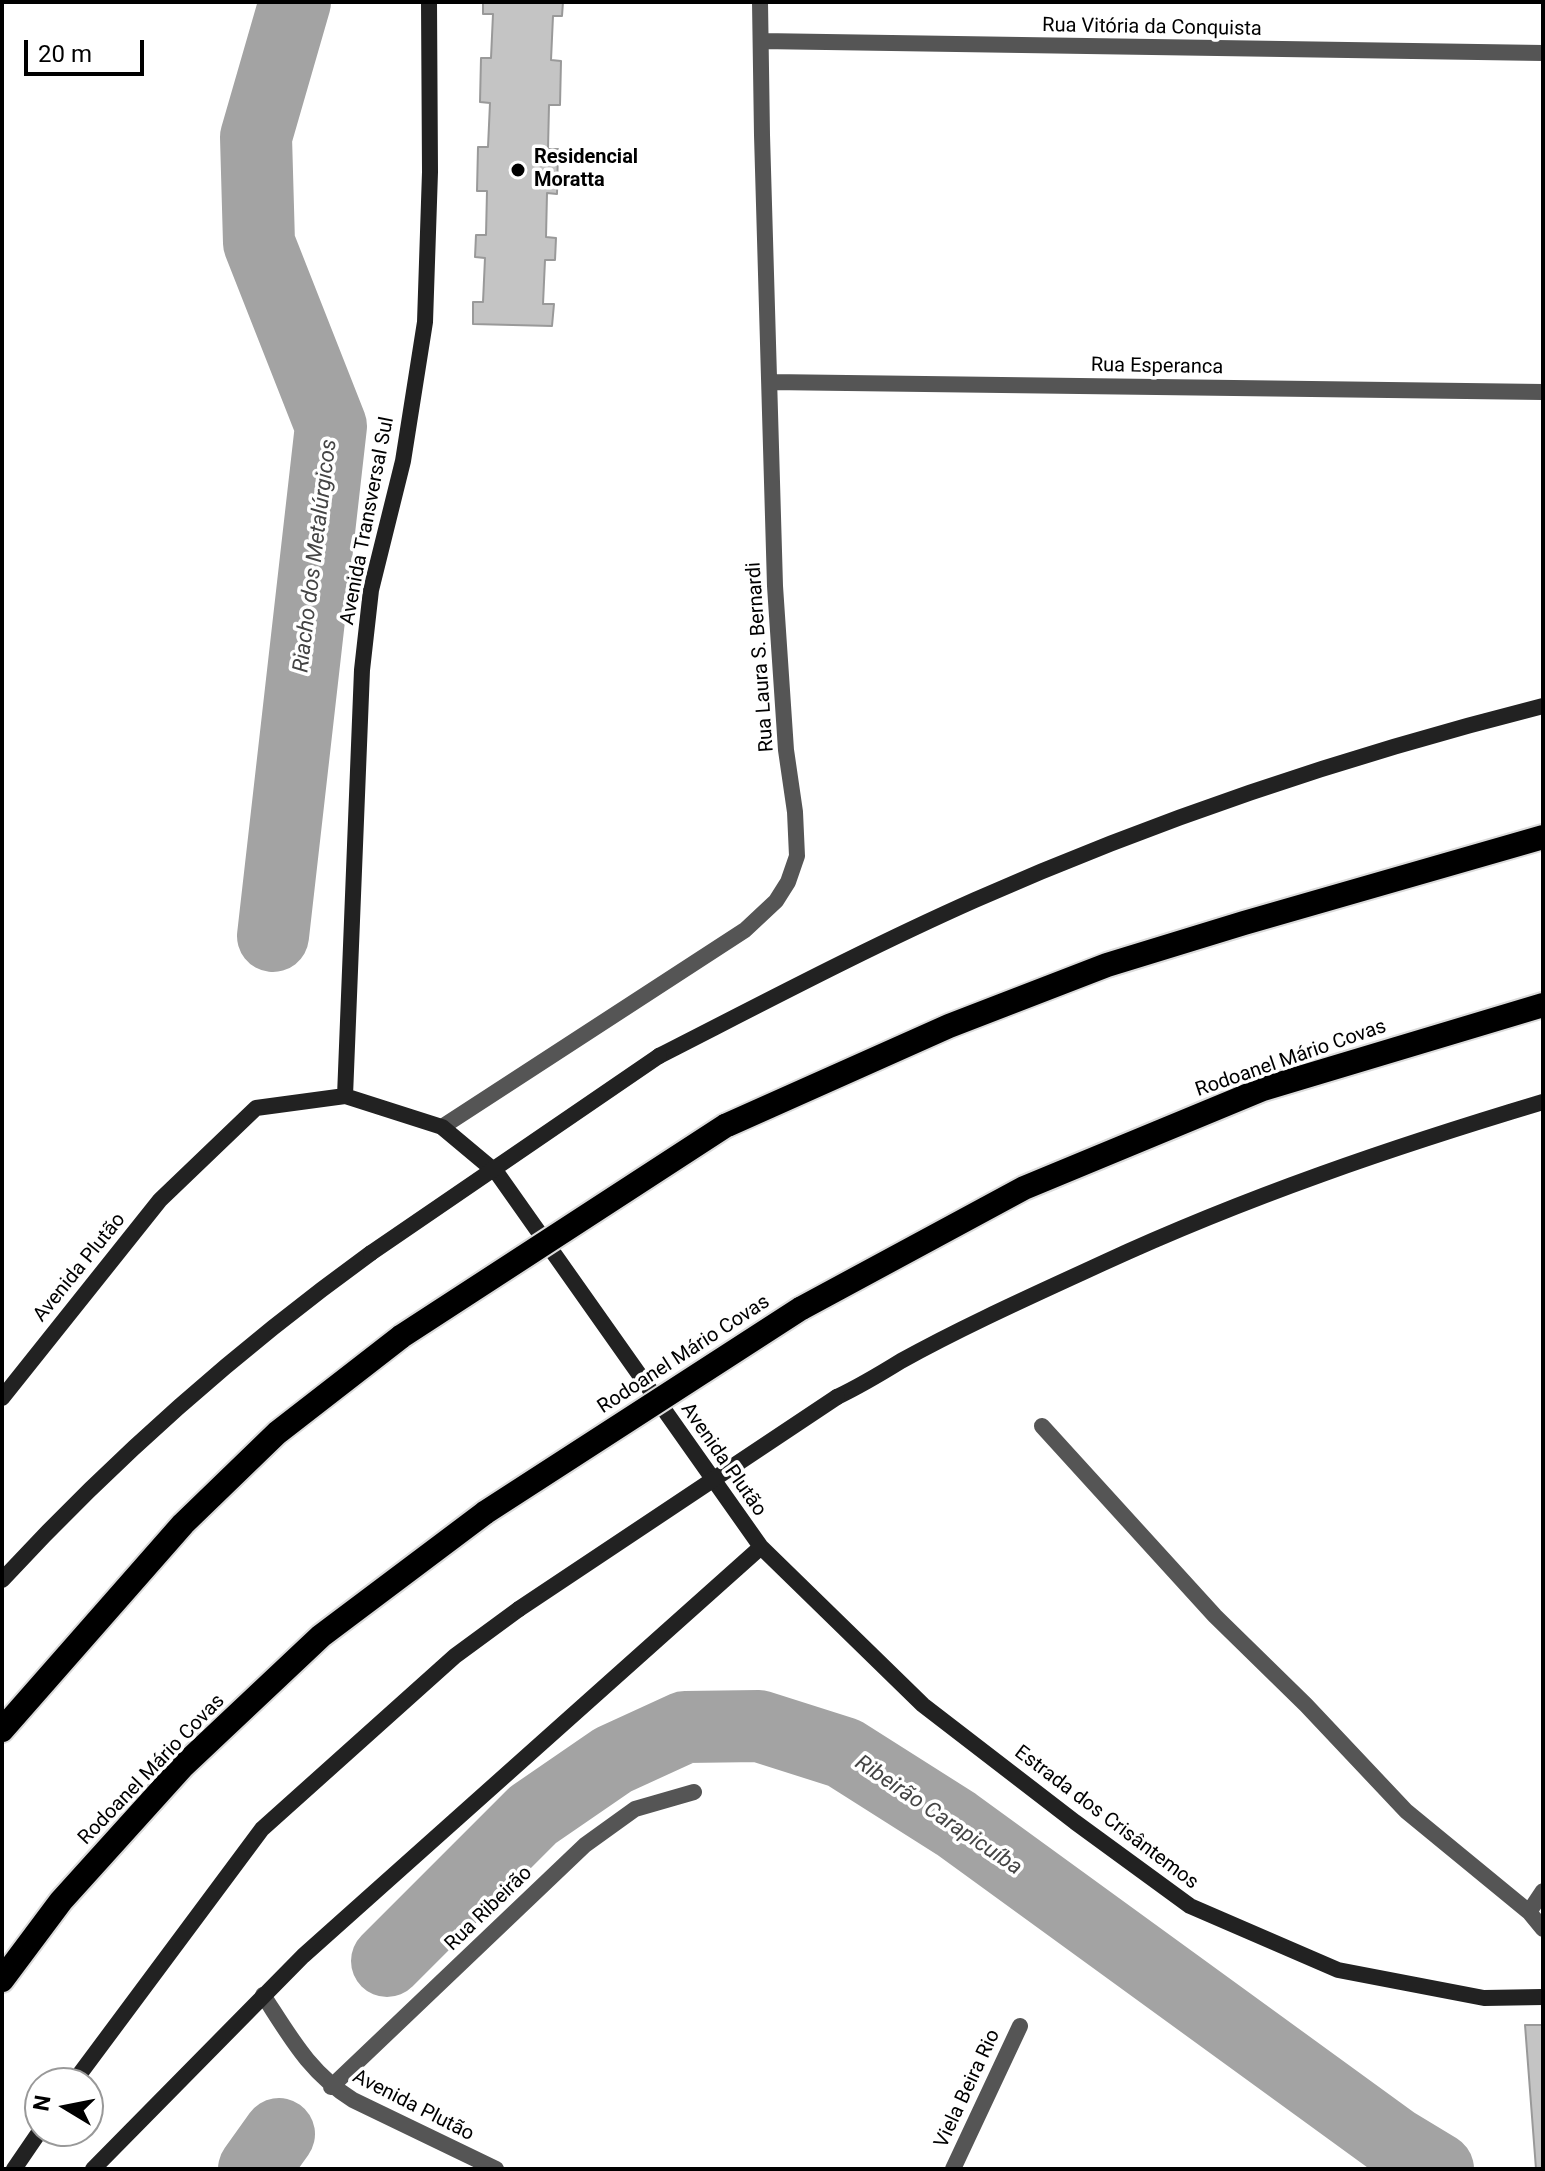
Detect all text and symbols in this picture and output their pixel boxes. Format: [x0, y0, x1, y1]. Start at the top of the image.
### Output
street label: Rua Vitória da Conquista [1042, 14, 1262, 42]
scale bar [28, 24, 148, 74]
text: 20 m [38, 40, 92, 68]
place label: Residencial Moratta [534, 146, 638, 193]
marker: Residencial Moratta [509, 161, 527, 179]
street label: Rua Esperanca [1091, 354, 1223, 380]
street label: Avenida Transversal Sul [336, 415, 400, 627]
water label: Riacho dos Metalúrgicos [289, 438, 343, 674]
street label: Rua Laura S. Bernardi [742, 561, 780, 753]
street label: Rodoanel Mário Covas [1192, 1015, 1390, 1103]
street label: Avenida Plutão [29, 1209, 131, 1327]
street label: Rodoanel Mário Covas [594, 1290, 774, 1420]
street label: Avenida Plutão [675, 1399, 771, 1521]
street label: Rodoanel Mário Covas [74, 1690, 230, 1850]
street label: Estrada dos Crisântemos [1009, 1741, 1203, 1895]
water label: Ribeirão Carapicuíba [849, 1750, 1027, 1882]
street label: Rua Ribeirão [440, 1862, 538, 1956]
street label: Viela Beira Rio [930, 2026, 1006, 2152]
street label: Avenida Plutão [348, 2065, 478, 2147]
north arrow [24, 2067, 104, 2147]
text: N [28, 2093, 56, 2113]

